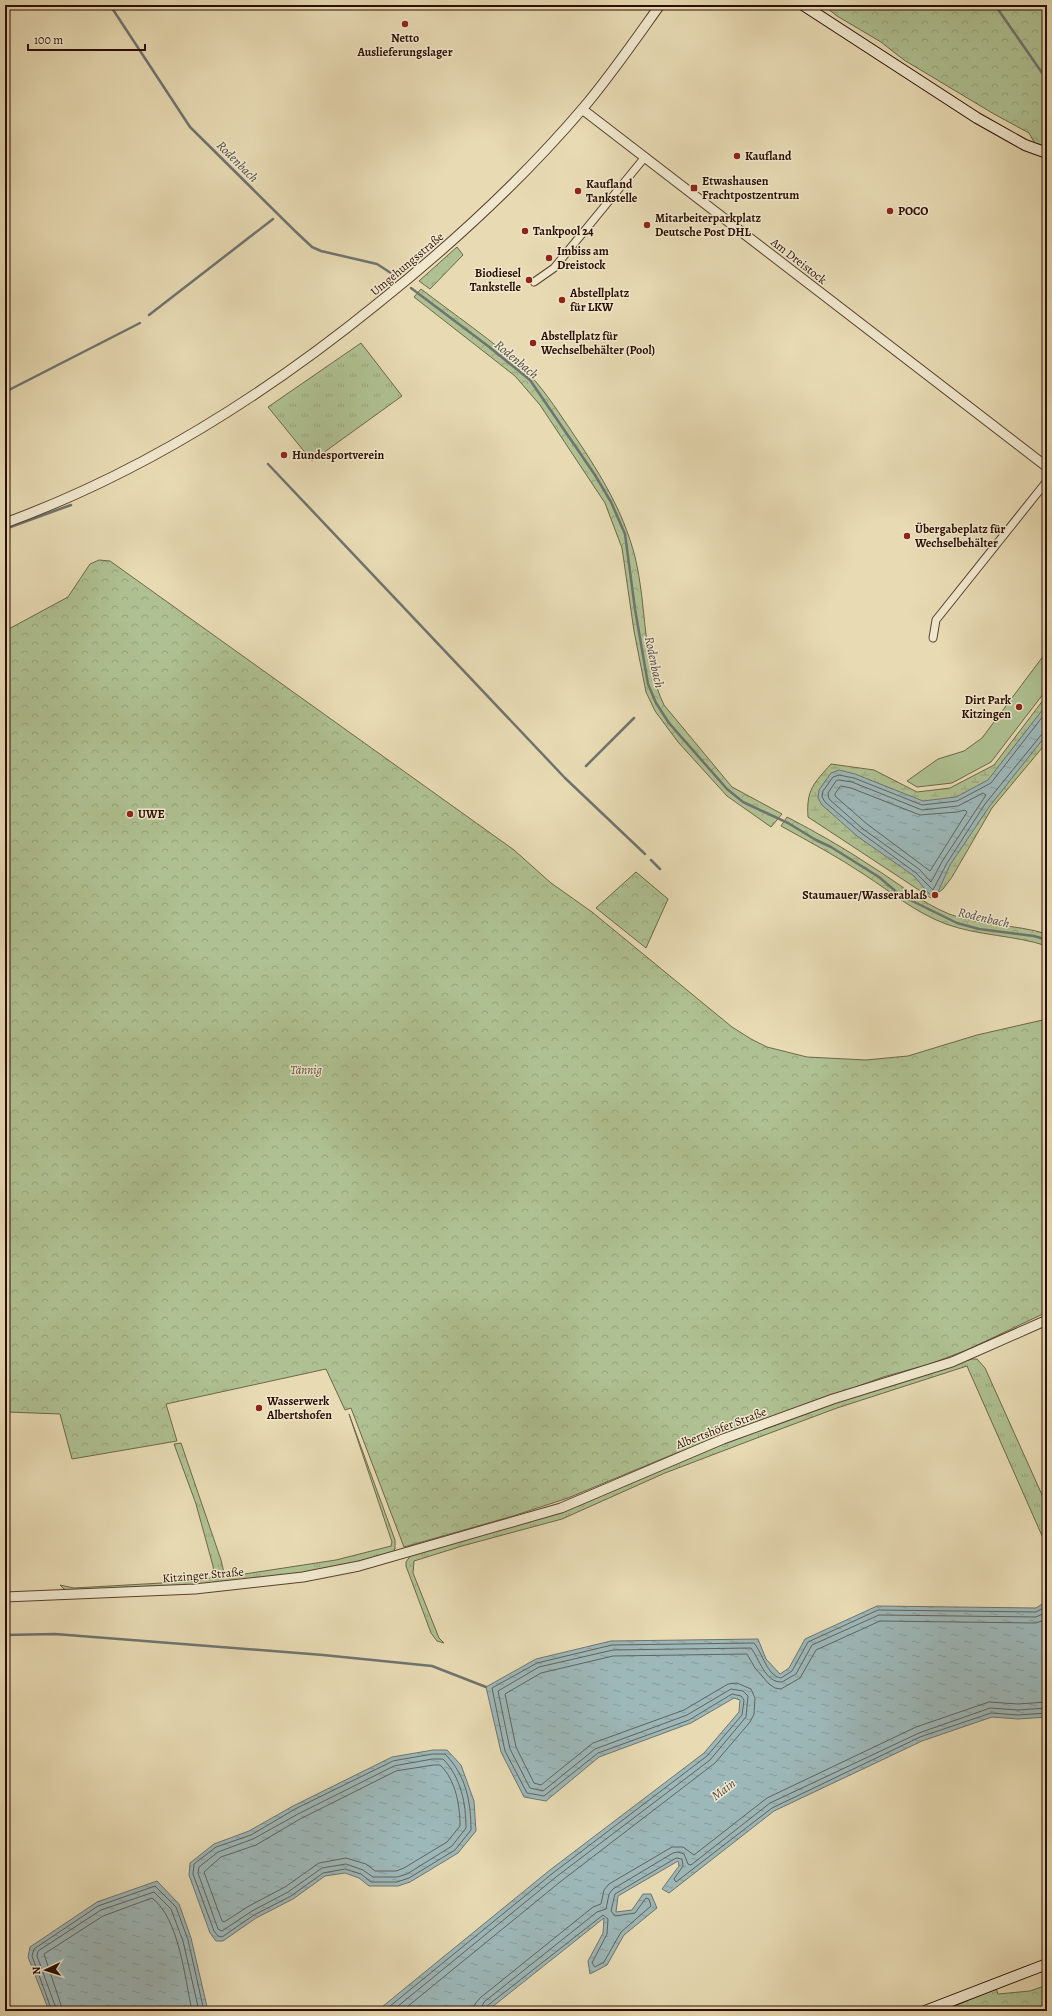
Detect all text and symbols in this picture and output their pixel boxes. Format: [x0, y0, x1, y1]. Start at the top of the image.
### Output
marker: Netto Auslieferungslager [400, 19, 410, 29]
scale bar [28, 26, 145, 52]
place label: Netto Auslieferungslager [356, 30, 453, 60]
text: 100 m [34, 32, 63, 48]
water label: Rodenbach [213, 137, 262, 186]
place label: Kaufland [745, 148, 792, 164]
marker: Kaufland [732, 151, 742, 161]
place label: Etwashausen Frachtpostzentrum [702, 173, 799, 203]
place label: Kaufland Tankstelle [586, 176, 638, 206]
marker: Etwashausen Frachtpostzentrum [689, 183, 699, 193]
marker: Kaufland Tankstelle [573, 186, 583, 196]
place label: POCO [898, 203, 928, 219]
marker: POCO [885, 206, 895, 216]
place label: Mitarbeiterparkplatz Deutsche Post DHL [655, 210, 761, 240]
marker: Mitarbeiterparkplatz Deutsche Post DHL [642, 220, 652, 230]
place label: Tankpool 24 [533, 223, 594, 239]
marker: Tankpool 24 [520, 226, 530, 236]
street label: Umgehungsstraße [367, 229, 447, 299]
street label: Am Dreistock [767, 234, 830, 288]
place label: Imbiss am Dreistock [557, 243, 609, 273]
marker: Imbiss am Dreistock [544, 253, 554, 263]
place label: Biodiesel Tankstelle [470, 265, 522, 295]
marker: Biodiesel Tankstelle [524, 275, 534, 285]
place label: Abstellplatz für LKW [569, 285, 630, 315]
marker: Abstellplatz für LKW [557, 295, 567, 305]
place label: Abstellplatz für Wechselbehälter (Pool) [540, 328, 655, 358]
water label: Rodenbach [491, 336, 542, 383]
marker: Abstellplatz für Wechselbehälter (Pool) [528, 338, 538, 348]
place label: Hundesportverein [292, 447, 384, 463]
marker: Hundesportverein [279, 450, 289, 460]
place label: Übergabeplatz für Wechselbehälter [914, 521, 1006, 551]
marker: Übergabeplatz für Wechselbehälter [902, 531, 912, 541]
water label: Rodenbach [641, 635, 668, 689]
place label: Dirt Park Kitzingen [962, 692, 1012, 722]
marker: Dirt Park Kitzingen [1014, 702, 1024, 712]
place label: UWE [138, 806, 165, 822]
marker: UWE [125, 809, 135, 819]
place label: Staumauer/Wasserablaß [802, 887, 927, 903]
marker: Staumauer/Wasserablaß [930, 890, 940, 900]
water label: Rodenbach [956, 903, 1011, 932]
park label: Tännig [290, 1062, 322, 1078]
place label: Wasserwerk Albertshofen [266, 1393, 332, 1423]
marker: Wasserwerk Albertshofen [254, 1403, 264, 1413]
street label: Albertshöfer Straße [672, 1403, 769, 1453]
street label: Kitzinger Straße [162, 1563, 244, 1587]
water label: Main [708, 1775, 739, 1804]
north arrow [26, 1950, 66, 1990]
text: N [29, 1966, 44, 1975]

